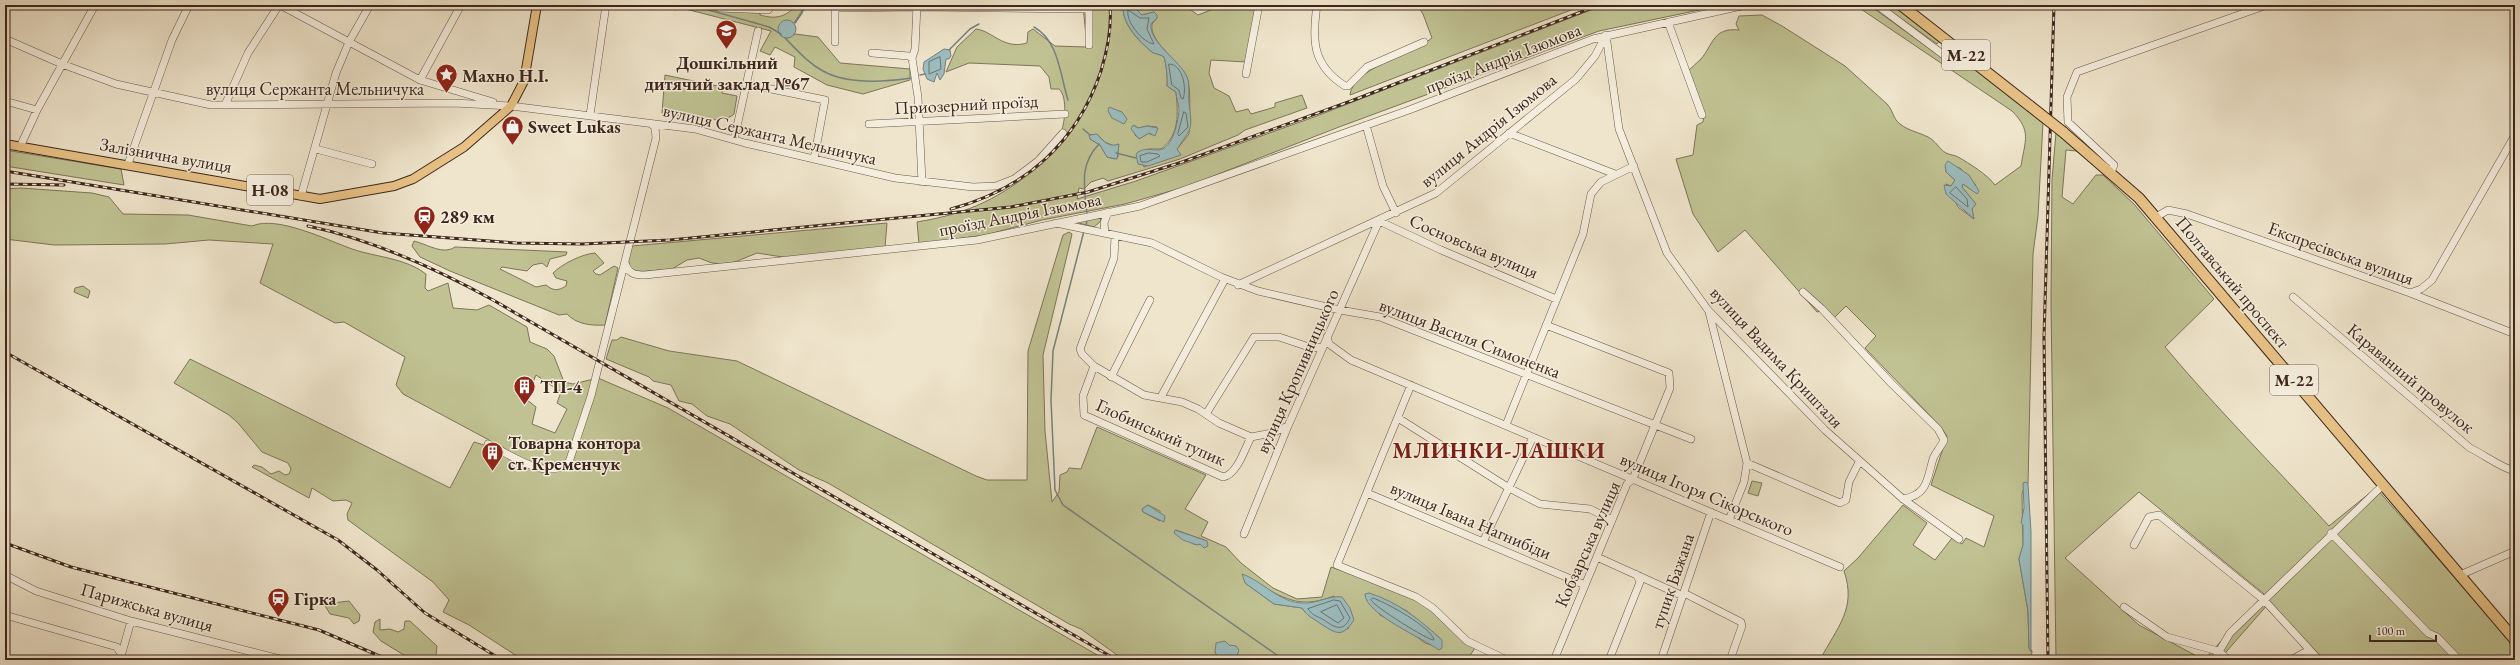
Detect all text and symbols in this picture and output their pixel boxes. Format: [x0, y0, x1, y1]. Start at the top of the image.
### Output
street label: проїзд Андрія Ізюмова [1422, 17, 1585, 98]
school or university icon: Дошкільний дитячий заклад №67 [714, 18, 740, 51]
road number: М-22 [1942, 40, 1990, 70]
place label: Дошкільний дитячий заклад №67 [644, 51, 810, 95]
place icon: Махно Н.І. [434, 62, 460, 95]
place label: Махно Н.І. [462, 64, 549, 87]
street label: вулиця Андрія Ізюмова [1415, 67, 1562, 192]
street label: вулиця Сержанта Мельничука [206, 77, 425, 100]
street label: Приозерний проїзд [893, 89, 1039, 119]
street label: вулиця Сержанта Мельничука [661, 98, 880, 170]
shop icon: Sweet Lukas [499, 113, 525, 146]
place label: Sweet Lukas [528, 115, 621, 138]
street label: Залізнична вулиця [98, 132, 234, 178]
road number: Н-08 [247, 175, 293, 205]
street label: проїзд Андрія Ізюмова [937, 187, 1104, 241]
station icon: 289 км [412, 203, 438, 236]
place label: 289 км [440, 205, 495, 228]
street label: Сосновська вулиця [1406, 208, 1542, 284]
street label: Полтавський проспект [2171, 211, 2296, 353]
street label: Експресівська вулиця [2265, 216, 2417, 290]
street label: вулиця Вадима Кришталя [1705, 281, 1849, 433]
street label: вулиця Кропивницького [1250, 285, 1344, 457]
street label: вулиця Василя Симоненка [1376, 293, 1565, 383]
street label: Караванний провулок [2342, 318, 2480, 438]
road number: М-22 [2270, 365, 2318, 395]
building icon: ТП-4 [511, 373, 537, 406]
place label: ТП-4 [540, 375, 582, 398]
street label: Глобинський тупик [1093, 393, 1230, 471]
place label: Товарна контора ст. Кременчук [508, 431, 641, 475]
district label: МЛИНКИ-ЛАШКИ [1392, 436, 1606, 465]
building icon: Товарна контора ст. Кременчук [480, 439, 506, 472]
street label: вулиця Ігоря Сікорського [1617, 447, 1797, 541]
street label: вулиця Івана Нагнибіди [1387, 476, 1555, 564]
street label: Кобзарська вулиця [1549, 477, 1625, 611]
street label: тупик Бажана [1645, 529, 1699, 632]
street label: Парижська вулиця [78, 577, 216, 637]
station icon: Гірка [266, 585, 292, 618]
place label: Гірка [294, 587, 336, 610]
scale bar [2370, 617, 2436, 643]
text: 100 m [2376, 623, 2406, 639]

